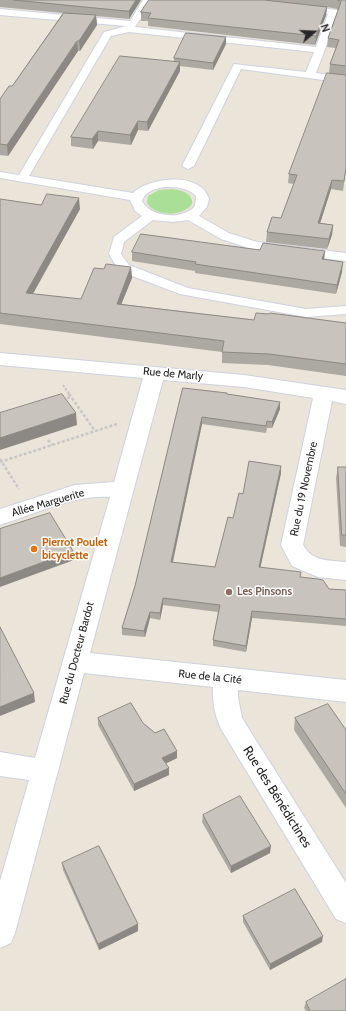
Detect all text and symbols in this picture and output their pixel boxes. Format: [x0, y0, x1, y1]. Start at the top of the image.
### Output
north arrow [294, 12, 334, 52]
text: N [317, 22, 333, 34]
street label: Rue de Marly [142, 365, 204, 383]
street label: Rue du 19 Novembre [288, 441, 320, 537]
street label: Allée Marguerite [10, 486, 86, 520]
place label: Pierrot Poulet bicyclette [42, 536, 107, 562]
marker: Pierrot Poulet bicyclette [29, 544, 39, 554]
place label: Les Pinsons [237, 585, 292, 599]
marker: Les Pinsons [224, 587, 234, 597]
street label: Rue du Docteur Bardot [57, 600, 97, 706]
street label: Rue de la Cité [178, 667, 242, 687]
street label: Rue des Bénédictines [239, 743, 315, 851]

